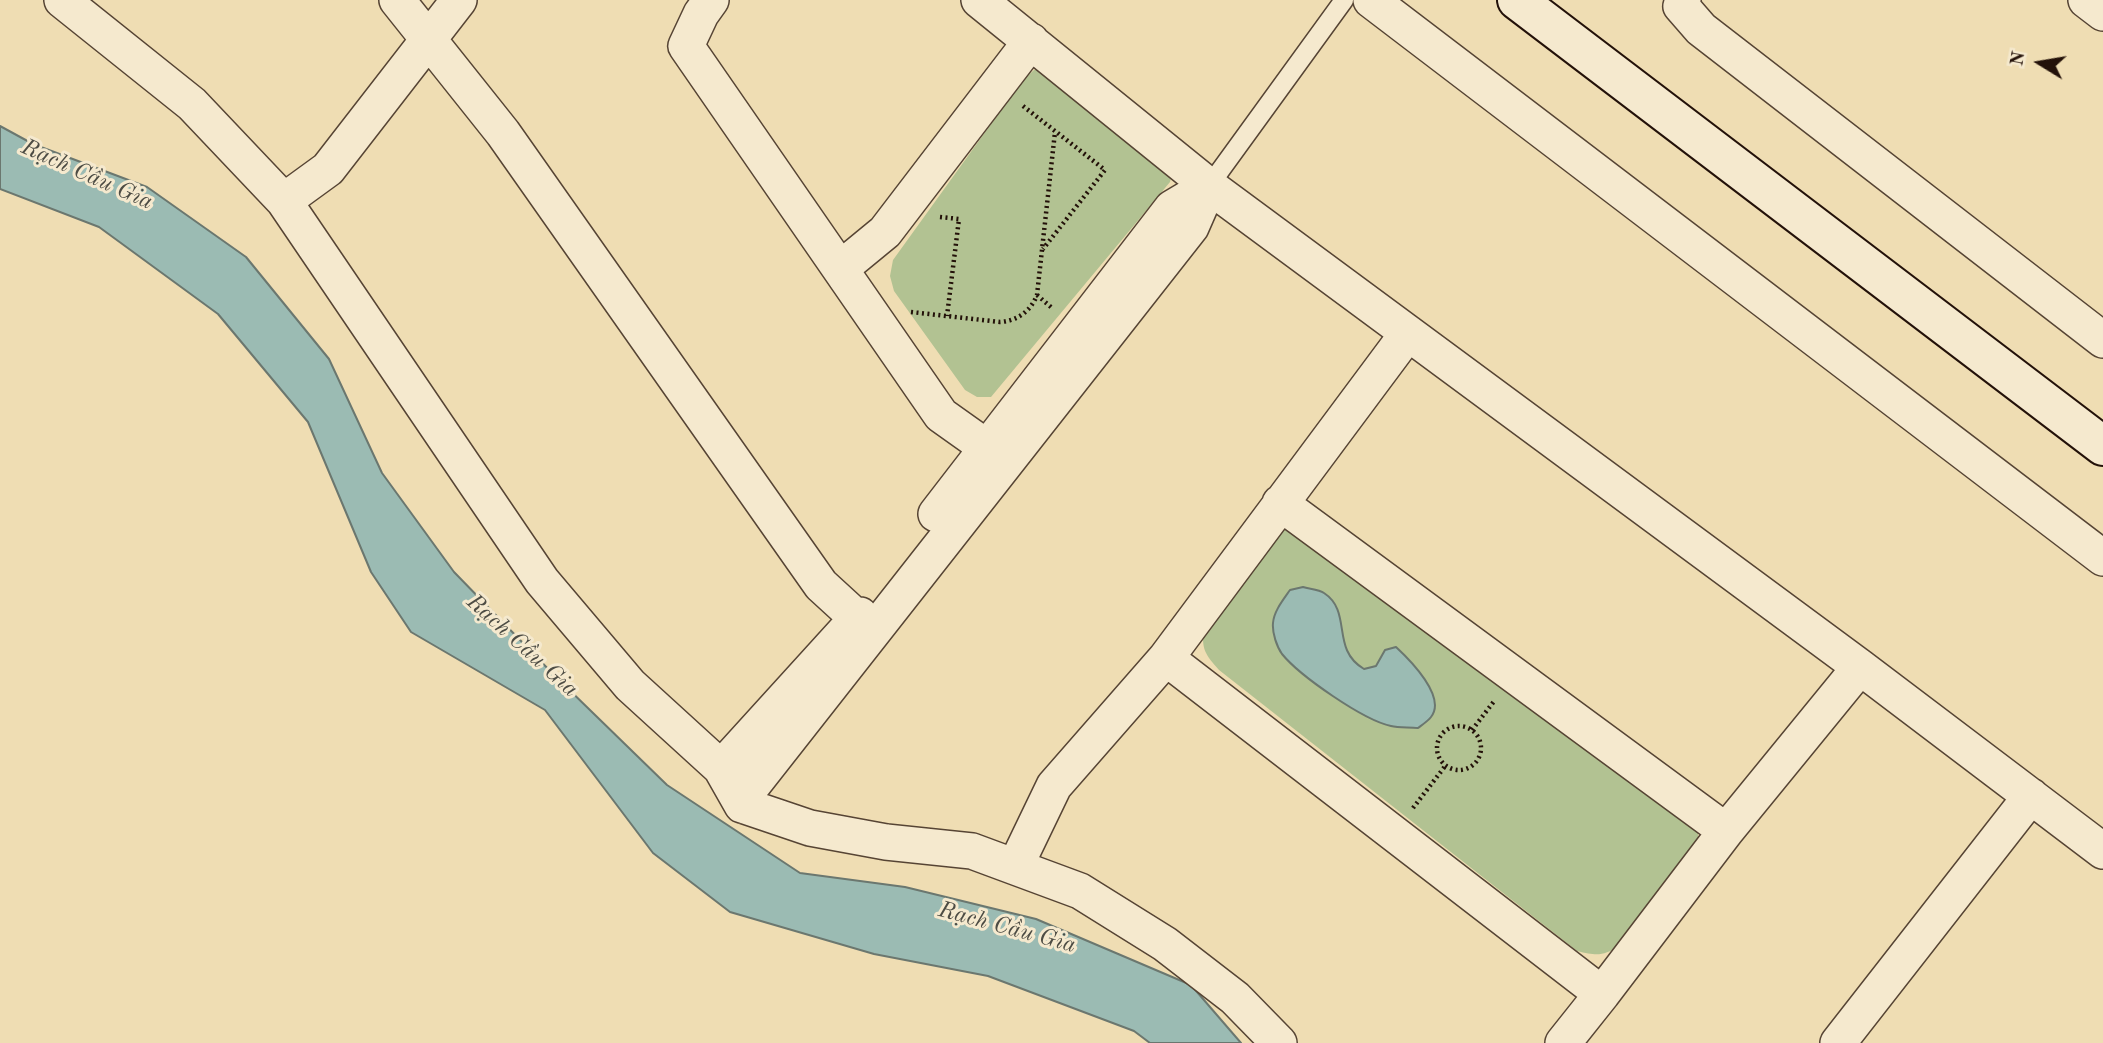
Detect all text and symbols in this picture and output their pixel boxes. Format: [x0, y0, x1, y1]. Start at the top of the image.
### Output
north arrow [2005, 28, 2075, 98]
text: N [2008, 50, 2030, 68]
water label: Rạch Cầu Gia [17, 134, 157, 216]
water label: Rạch Cầu Gia [460, 588, 584, 704]
water label: Rạch Cầu Gia [935, 896, 1079, 960]

